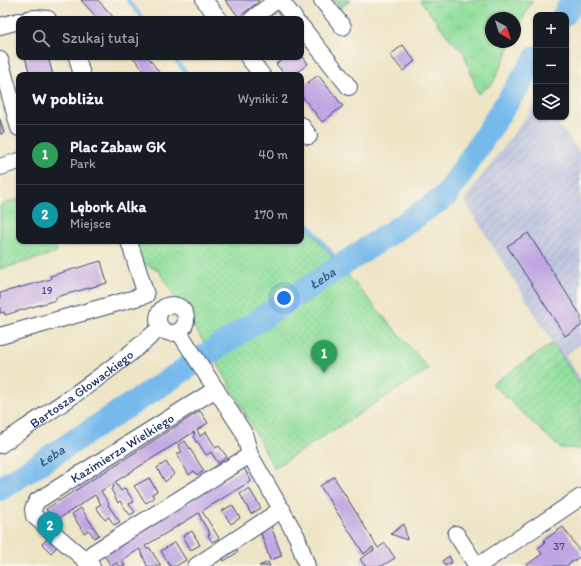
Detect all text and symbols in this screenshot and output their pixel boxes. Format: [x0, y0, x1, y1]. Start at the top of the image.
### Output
north arrow [485, 12, 521, 48]
map controls [533, 12, 569, 120]
button: + [533, 12, 569, 48]
search box [16, 16, 304, 60]
icon: search [30, 27, 52, 49]
text: Szukaj tutaj [62, 29, 139, 47]
button: − [533, 48, 569, 84]
button: layers [533, 84, 569, 120]
text: W pobliżu [32, 88, 103, 108]
text: Wyniki: 2 [238, 91, 288, 106]
text: Plac Zabaw GK [70, 138, 166, 156]
text: 1 [42, 147, 48, 162]
text: 40 m [258, 147, 288, 162]
text: Park [70, 156, 96, 171]
text: Lębork Alka [70, 198, 146, 216]
text: 2 [42, 207, 48, 222]
text: 170 m [254, 207, 288, 222]
text: Miejsce [70, 216, 111, 231]
water label: Łeba [306, 263, 340, 293]
house number: 19 [42, 284, 53, 297]
your location [274, 288, 294, 308]
pin: 1 [311, 340, 337, 373]
street label: Bartosza Głowackiego [27, 347, 137, 431]
street label: Kazimierza Wielkiego [68, 410, 177, 486]
water label: Łeba [35, 441, 69, 471]
pin: 2 [37, 512, 63, 545]
house number: 37 [553, 540, 565, 553]

